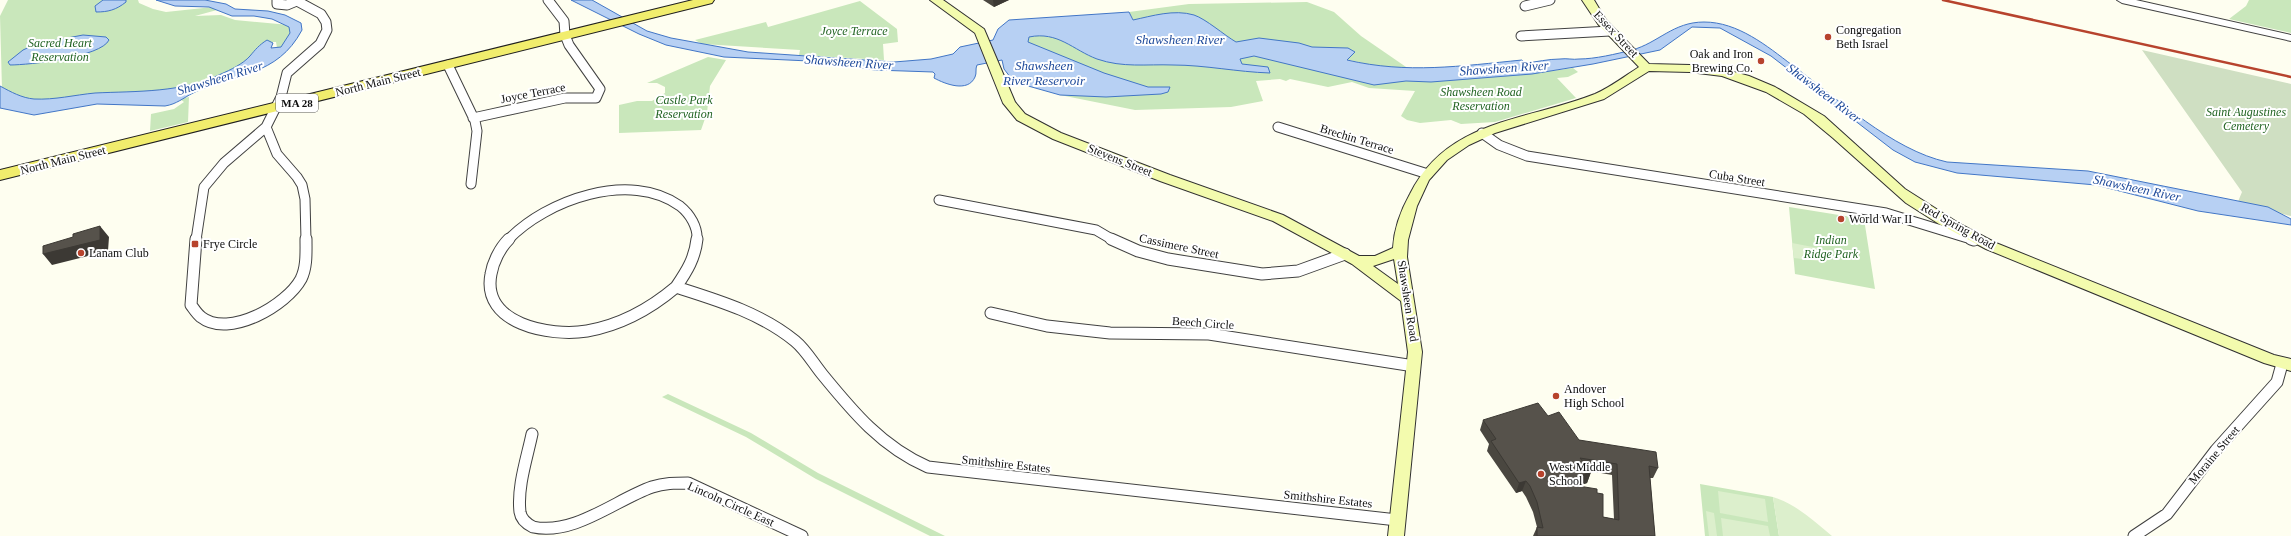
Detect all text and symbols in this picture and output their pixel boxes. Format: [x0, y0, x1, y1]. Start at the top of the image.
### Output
street label: Essex Street [1591, 8, 1642, 61]
place label: Congregation Beth Israel [1836, 23, 1901, 51]
park label: Joyce Terrace [820, 24, 888, 38]
water label: Shawsheen River [1135, 32, 1226, 47]
marker: Congregation Beth Israel [1823, 32, 1833, 42]
park label: Sacred Heart Reservation [28, 36, 93, 64]
place label: Oak and Iron Brewing Co. [1690, 47, 1753, 75]
water label: Shawsheen River [804, 51, 895, 73]
marker: Oak and Iron Brewing Co. [1756, 56, 1766, 66]
water label: Shawsheen River [1459, 57, 1550, 79]
water label: Shawsheen River [175, 58, 266, 98]
water label: Shawsheen River Reservoir [1002, 58, 1086, 88]
water label: Shawsheen River [1784, 60, 1865, 126]
street label: North Main Street [334, 64, 423, 99]
street label: Joyce Terrace [499, 80, 567, 106]
park label: Shawsheen Road Reservation [1440, 85, 1523, 113]
park label: Castle Park Reservation [654, 93, 713, 121]
road number: MA 28 [276, 94, 318, 112]
park label: Saint Augustines Cemetery [2206, 105, 2286, 133]
street label: Brechin Terrace [1318, 121, 1396, 157]
street label: Stevens Street [1086, 141, 1155, 180]
street label: North Main Street [19, 142, 108, 177]
street label: Cuba Street [1708, 167, 1767, 189]
water label: Shawsheen River [2092, 171, 2183, 205]
street label: Red Spring Road [1918, 200, 1998, 252]
place label: World War II [1849, 212, 1912, 226]
marker: World War II [1836, 214, 1846, 224]
street label: Cassimere Street [1138, 231, 1221, 261]
park label: Indian Ridge Park [1803, 233, 1859, 261]
place label: Frye Circle [203, 237, 257, 251]
marker: Frye Circle [190, 239, 200, 249]
place label: Lanam Club [89, 246, 149, 260]
marker: Lanam Club [76, 248, 86, 258]
street label: Shawsheen Road [1395, 259, 1421, 343]
street label: Beech Circle [1171, 314, 1235, 332]
place label: Andover High School [1564, 382, 1625, 410]
marker: Andover High School [1551, 391, 1561, 401]
street label: Moraine Street [2186, 423, 2243, 487]
street label: Smithshire Estates [961, 452, 1051, 476]
place label: West Middle School [1549, 460, 1610, 488]
marker: West Middle School [1536, 469, 1546, 479]
street label: Lincoln Circle East [686, 479, 777, 530]
street label: Smithshire Estates [1283, 487, 1373, 511]

